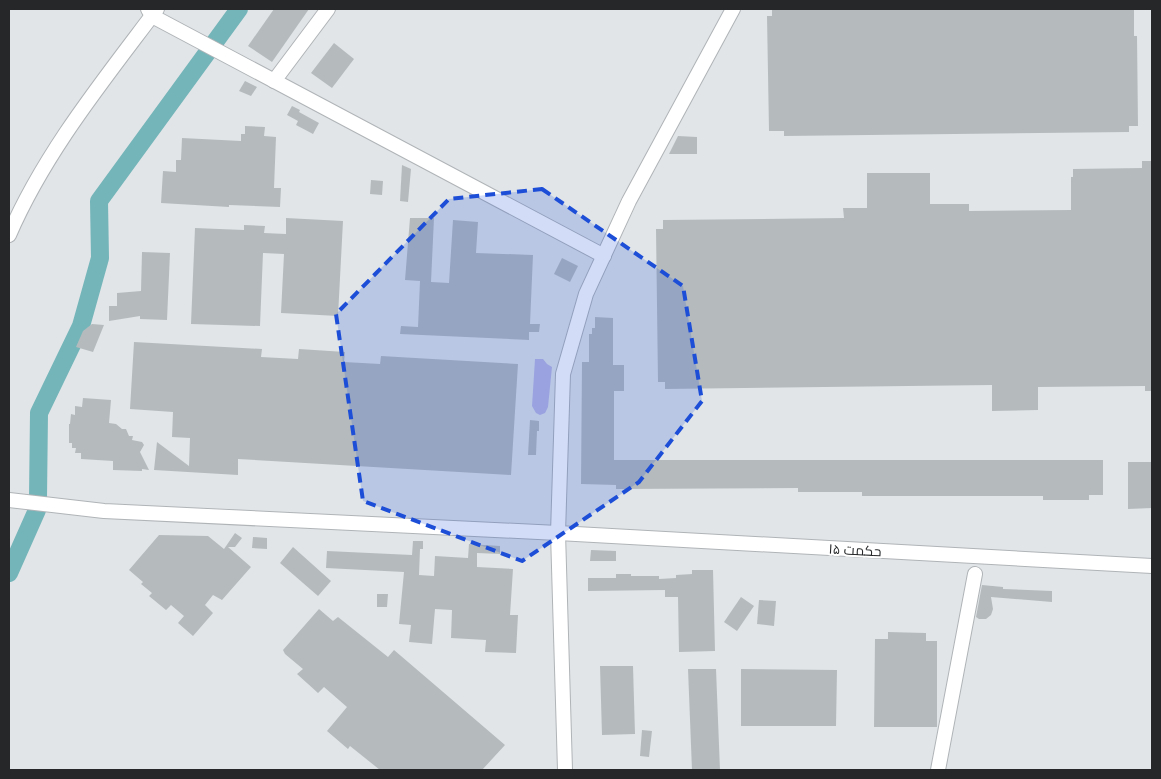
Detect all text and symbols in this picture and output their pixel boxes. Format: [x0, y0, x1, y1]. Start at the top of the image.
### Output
street label: حکمت ۱۵ [828, 541, 882, 560]

